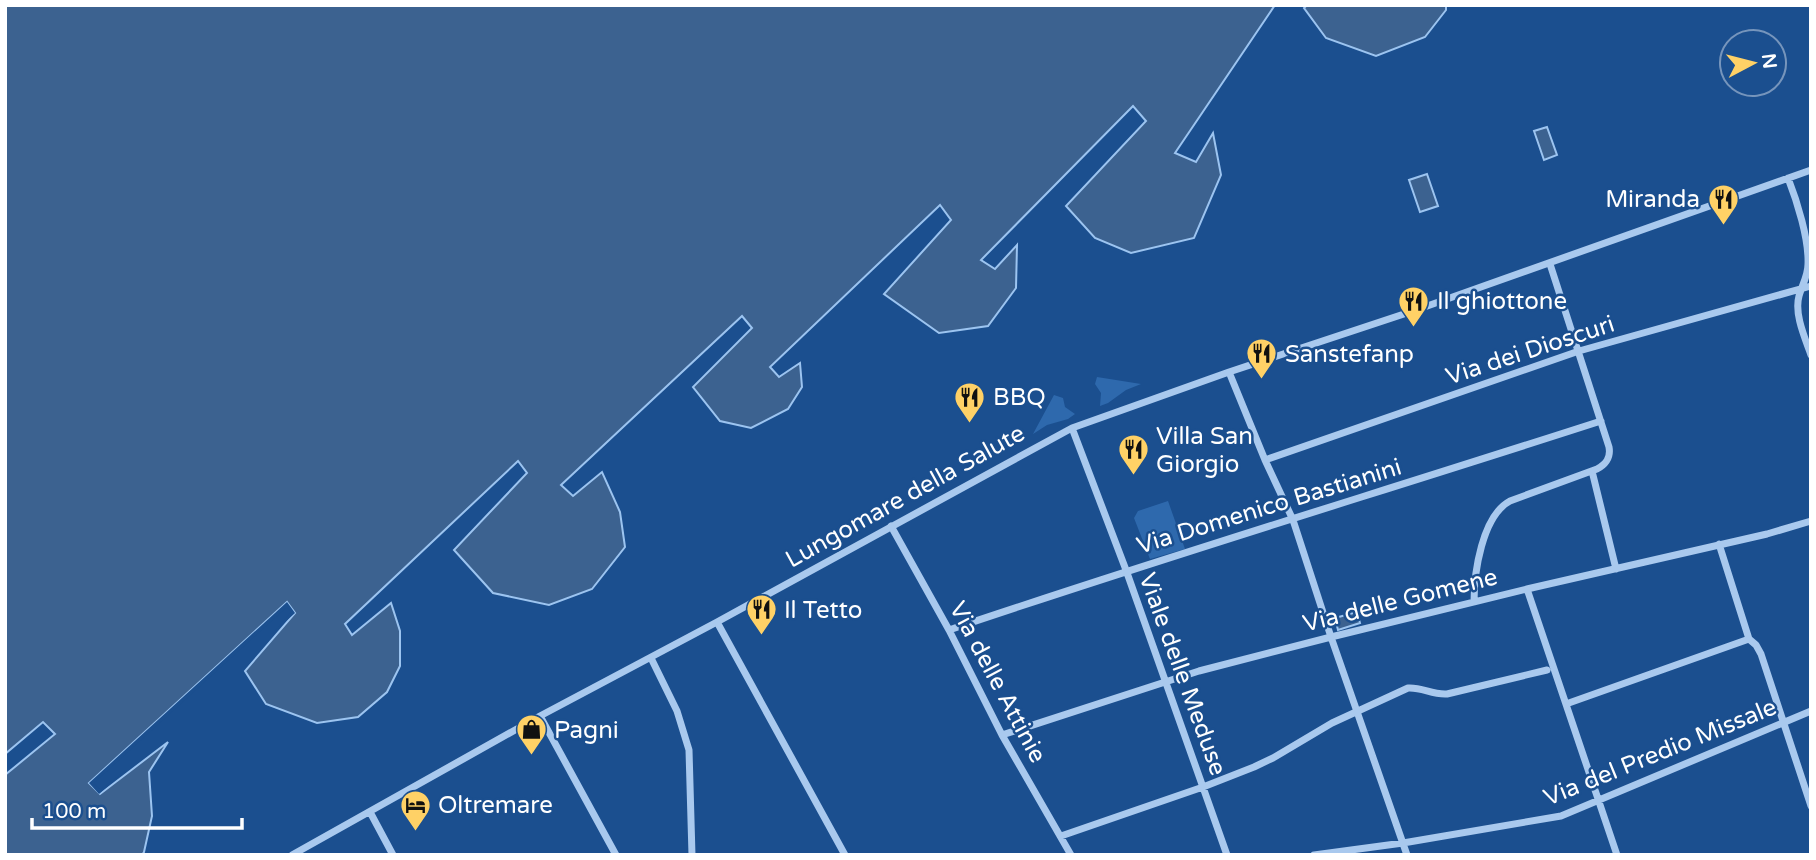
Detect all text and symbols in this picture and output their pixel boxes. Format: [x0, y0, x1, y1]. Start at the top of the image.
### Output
north arrow [1718, 28, 1788, 98]
text: N [1757, 52, 1781, 70]
restaurant icon: Miranda [1706, 182, 1740, 226]
place label: Miranda [1605, 185, 1700, 214]
restaurant icon: Il ghiottone [1397, 284, 1431, 328]
place label: Il ghiottone [1437, 287, 1567, 316]
street label: Via dei Dioscuri [1442, 310, 1618, 391]
restaurant icon: Sanstefanp [1245, 337, 1279, 381]
place label: Sanstefanp [1285, 340, 1414, 369]
restaurant icon: BBQ [953, 380, 987, 424]
place label: BBQ [993, 383, 1046, 412]
street label: Lungomare della Salute [781, 419, 1030, 574]
place label: Villa San Giorgio [1156, 422, 1253, 479]
restaurant icon: Villa San Giorgio [1116, 433, 1150, 477]
street label: Via Domenico Bastianini [1133, 452, 1405, 561]
street label: Via delle Gomene [1300, 562, 1500, 639]
street label: Viale delle Meduse [1132, 569, 1233, 779]
restaurant icon: Il Tetto [744, 593, 778, 637]
place label: Il Tetto [784, 596, 862, 625]
street label: Via delle Attinie [943, 597, 1052, 768]
street label: Via del Predio Missale [1540, 692, 1781, 812]
shop icon: Pagni [514, 713, 548, 757]
place label: Pagni [554, 716, 619, 745]
scale bar [32, 786, 242, 830]
hotel icon: Oltremare [398, 788, 432, 832]
place label: Oltremare [438, 791, 553, 820]
text: 100 m [42, 799, 106, 824]

